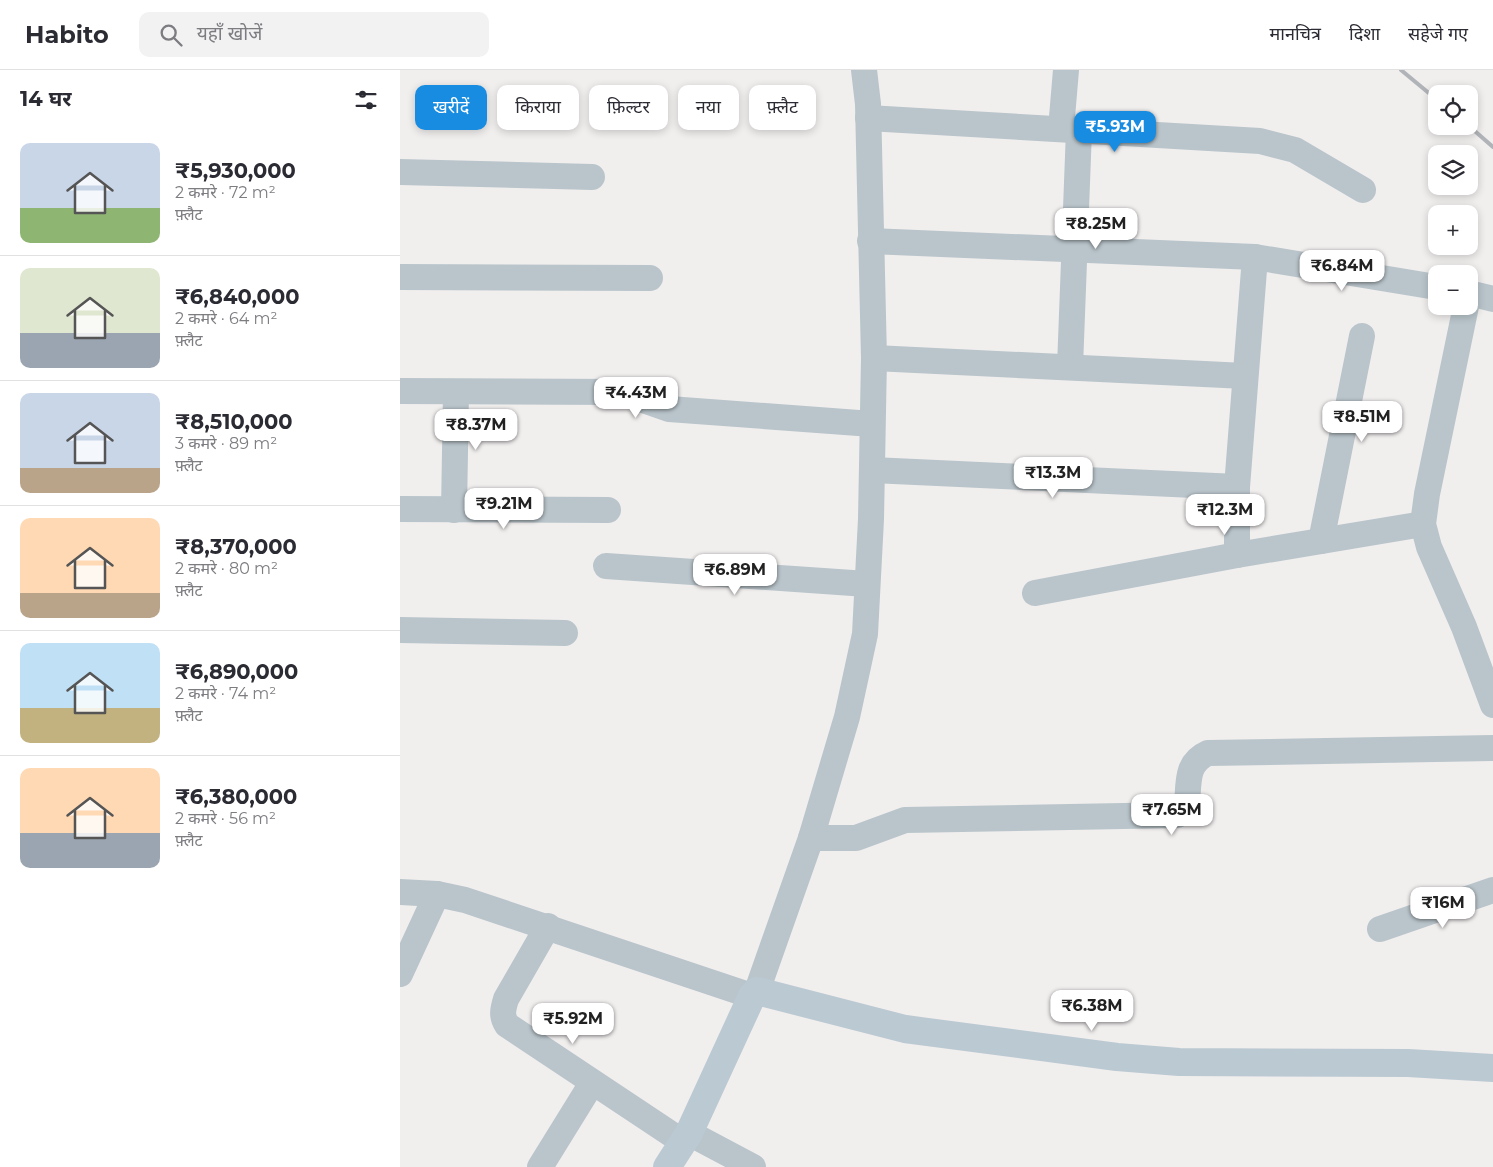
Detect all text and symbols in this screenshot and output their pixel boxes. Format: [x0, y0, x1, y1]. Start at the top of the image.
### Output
search box [139, 12, 489, 57]
text: Habito [25, 20, 109, 49]
icon: search [157, 21, 185, 49]
text: यहाँ खोजें [197, 22, 262, 45]
text: मानचित्र [1270, 23, 1321, 45]
text: दिशा [1349, 23, 1380, 45]
text: सहेजे गए [1408, 23, 1468, 45]
chip: खरीदें [415, 85, 487, 130]
chip: किराया [497, 85, 579, 130]
chip: फ़िल्टर [589, 85, 668, 130]
chip: नया [678, 85, 739, 130]
chip: फ़्लैट [749, 85, 816, 130]
map controls [1428, 85, 1478, 315]
button: locate [1428, 85, 1478, 135]
text: 14 घर [20, 86, 72, 111]
icon: filters [352, 86, 380, 114]
pin: ₹5.93M [1074, 111, 1156, 153]
text: ₹5.93M [1085, 117, 1145, 136]
button: layers [1428, 145, 1478, 195]
text: ₹5,930,000 [175, 158, 296, 183]
icon: home [60, 163, 120, 223]
text: 2 कमरे · 72 m² [175, 183, 276, 202]
text: फ़्लैट [175, 205, 203, 224]
button: + [1428, 205, 1478, 255]
pin: ₹8.25M [1055, 208, 1137, 250]
text: ₹8.25M [1066, 214, 1126, 233]
pin: ₹6.84M [1301, 250, 1383, 292]
text: ₹6.84M [1311, 256, 1373, 275]
button: − [1428, 265, 1478, 315]
text: ₹6,840,000 [175, 284, 299, 309]
icon: home [60, 288, 120, 348]
text: 2 कमरे · 64 m² [175, 309, 277, 328]
text: फ़्लैट [175, 331, 203, 350]
pin: ₹4.43M [595, 376, 677, 419]
text: ₹4.43M [605, 383, 667, 402]
pin: ₹8.51M [1321, 400, 1403, 443]
text: ₹8.51M [1333, 407, 1391, 426]
pin: ₹8.37M [435, 408, 517, 451]
text: ₹8,510,000 [175, 409, 292, 434]
icon: home [60, 413, 120, 473]
text: ₹8.37M [445, 415, 507, 434]
text: 3 कमरे · 89 m² [175, 434, 277, 453]
text: फ़्लैट [175, 456, 203, 475]
pin: ₹13.3M [1012, 456, 1094, 499]
text: ₹13.3M [1025, 463, 1081, 482]
pin: ₹9.21M [463, 488, 545, 530]
text: ₹9.21M [476, 494, 532, 513]
pin: ₹12.3M [1184, 494, 1266, 536]
text: ₹12.3M [1197, 500, 1253, 519]
text: ₹8,370,000 [175, 534, 297, 559]
icon: home [60, 538, 120, 598]
pin: ₹6.89M [694, 554, 776, 596]
text: 2 कमरे · 80 m² [175, 559, 278, 578]
text: ₹6.89M [704, 560, 766, 579]
text: फ़्लैट [175, 581, 203, 600]
text: ₹6,890,000 [175, 659, 298, 684]
icon: home [60, 663, 120, 723]
text: 2 कमरे · 74 m² [175, 684, 276, 703]
text: फ़्लैट [175, 706, 203, 725]
text: ₹6,380,000 [175, 784, 297, 809]
icon: home [60, 788, 120, 848]
pin: ₹7.65M [1131, 794, 1213, 836]
text: ₹7.65M [1142, 800, 1202, 819]
text: 2 कमरे · 56 m² [175, 809, 276, 828]
text: फ़्लैट [175, 831, 203, 850]
pin: ₹16M [1413, 886, 1473, 929]
text: ₹16M [1421, 893, 1465, 912]
pin: ₹6.38M [1051, 990, 1133, 1032]
text: ₹6.38M [1061, 996, 1123, 1015]
pin: ₹5.92M [532, 1002, 614, 1045]
text: ₹5.92M [543, 1009, 603, 1028]

